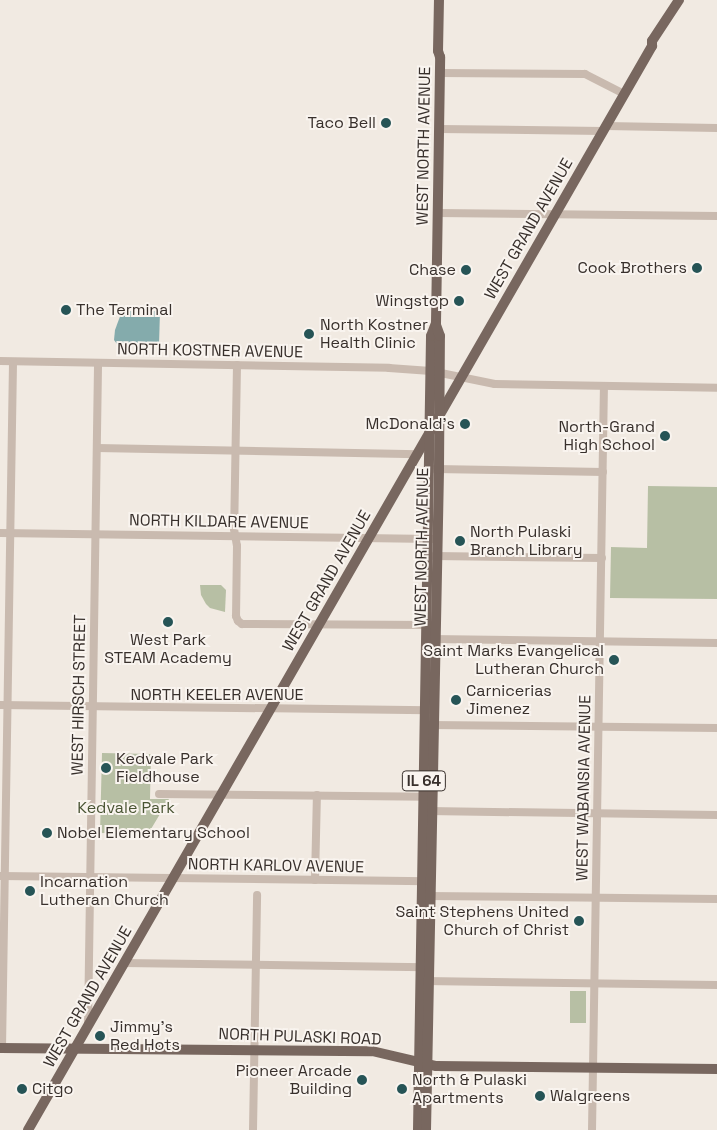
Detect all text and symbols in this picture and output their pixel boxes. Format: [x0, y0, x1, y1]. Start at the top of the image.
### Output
street label: WEST NORTH AVENUE [413, 66, 435, 226]
place label: Taco Bell [308, 113, 376, 133]
marker: Taco Bell [380, 117, 392, 129]
street label: WEST GRAND AVENUE [481, 155, 577, 303]
place label: Cook Brothers [577, 258, 687, 278]
place label: Chase [409, 260, 456, 280]
marker: Cook Brothers [691, 262, 703, 274]
marker: Chase [460, 264, 472, 276]
place label: Wingstop [375, 291, 449, 311]
marker: Wingstop [453, 295, 465, 307]
place label: The Terminal [76, 300, 173, 320]
marker: The Terminal [60, 304, 72, 316]
place label: North Kostner Health Clinic [320, 315, 428, 353]
marker: North Kostner Health Clinic [302, 327, 316, 341]
street label: NORTH KOSTNER AVENUE [117, 340, 303, 362]
place label: McDonald's [365, 414, 455, 434]
place label: North-Grand High School [558, 417, 655, 455]
marker: McDonald's [459, 418, 471, 430]
marker: North-Grand High School [659, 430, 671, 442]
street label: WEST NORTH AVENUE [411, 467, 433, 627]
street label: WEST GRAND AVENUE [279, 507, 375, 655]
street label: NORTH KILDARE AVENUE [129, 511, 309, 533]
place label: North Pulaski Branch Library [470, 522, 583, 560]
marker: North Pulaski Branch Library [454, 535, 466, 547]
street label: WEST HIRSCH STREET [68, 614, 90, 776]
marker: West Park STEAM Academy [162, 616, 174, 628]
place label: West Park STEAM Academy [104, 630, 232, 668]
place label: Saint Marks Evangelical Lutheran Church [423, 641, 604, 679]
marker: Saint Marks Evangelical Lutheran Church [608, 654, 620, 666]
place label: Carnicerias Jimenez [466, 681, 552, 719]
street label: NORTH KEELER AVENUE [130, 685, 304, 705]
marker: Carnicerias Jimenez [450, 694, 462, 706]
street label: WEST WABANSIA AVENUE [573, 694, 595, 882]
place label: Kedvale Park Fieldhouse [116, 749, 214, 787]
marker: Kedvale Park Fieldhouse [100, 762, 112, 774]
road number: IL 64 [402, 768, 446, 794]
park label: Kedvale Park [77, 798, 175, 818]
place label: Nobel Elementary School [57, 823, 250, 843]
marker: Nobel Elementary School [41, 827, 53, 839]
street label: NORTH KARLOV AVENUE [188, 855, 364, 877]
place label: Incarnation Lutheran Church [40, 872, 169, 910]
marker: Incarnation Lutheran Church [24, 885, 36, 897]
place label: Saint Stephens United Church of Christ [395, 902, 569, 940]
marker: Saint Stephens United Church of Christ [573, 915, 585, 927]
street label: WEST GRAND AVENUE [40, 923, 136, 1071]
place label: Jimmy's Red Hots [110, 1017, 180, 1055]
street label: NORTH PULASKI ROAD [218, 1025, 382, 1049]
marker: Jimmy's Red Hots [94, 1030, 106, 1042]
place label: Pioneer Arcade Building [236, 1061, 352, 1099]
place label: North & Pulaski Apartments [412, 1070, 527, 1108]
marker: Pioneer Arcade Building [356, 1074, 368, 1086]
place label: Citgo [32, 1079, 73, 1099]
marker: Citgo [16, 1083, 28, 1095]
marker: North & Pulaski Apartments [396, 1083, 408, 1095]
place label: Walgreens [550, 1086, 630, 1106]
marker: Walgreens [534, 1090, 546, 1102]

